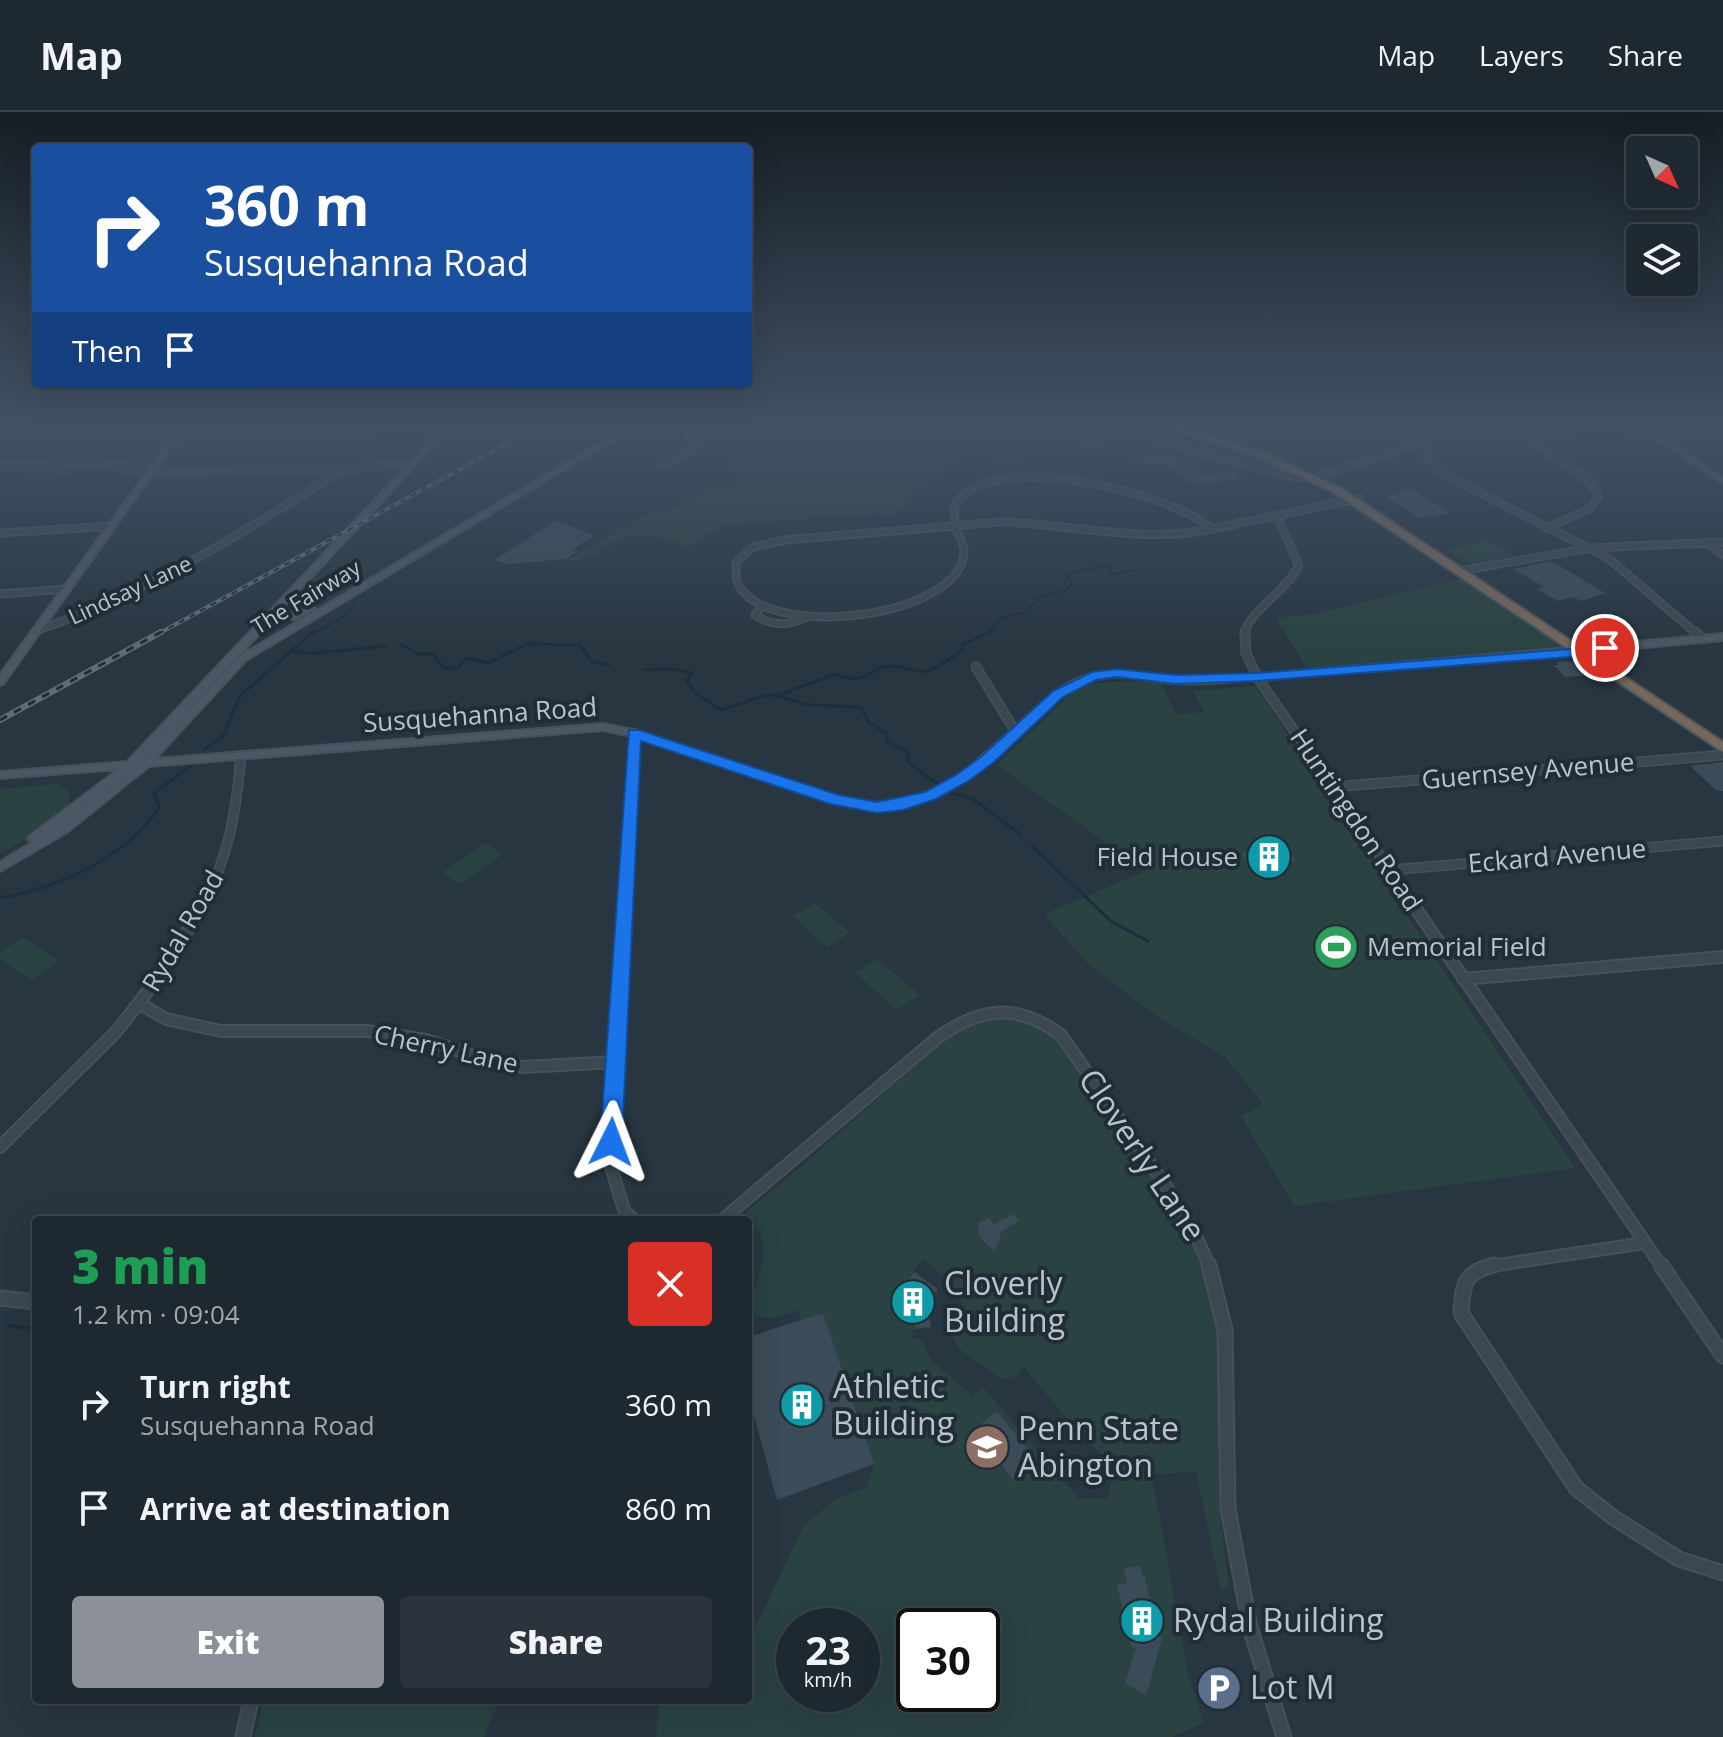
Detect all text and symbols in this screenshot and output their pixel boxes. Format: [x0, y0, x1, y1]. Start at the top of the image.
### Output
text: Map [40, 29, 123, 81]
text: Map [1377, 36, 1435, 74]
text: Layers [1479, 36, 1564, 74]
text: Share [1608, 36, 1683, 74]
north arrow [1626, 136, 1698, 208]
map controls [1626, 136, 1698, 296]
text: 360 m [204, 166, 370, 242]
icon: right [72, 176, 176, 280]
button: layers [1626, 224, 1698, 296]
text: Susquehanna Road [204, 238, 529, 287]
icon: arrive [158, 328, 202, 372]
text: Then [72, 330, 142, 371]
street label: Lindsay Lane [63, 547, 196, 631]
street label: The Fairway [245, 551, 366, 640]
pin [1571, 614, 1639, 682]
icon: arrive [1583, 626, 1627, 670]
street label: Susquehanna Road [362, 688, 598, 740]
street label: Huntingdon Road [1282, 721, 1431, 918]
street label: Guernsey Avenue [1420, 743, 1636, 797]
street label: Eckard Avenue [1466, 829, 1648, 881]
building icon: Field House [1245, 833, 1293, 881]
place label: Field House [1096, 838, 1238, 874]
street label: Rydal Road [133, 863, 231, 998]
sports icon: Memorial Field [1312, 923, 1360, 971]
place label: Memorial Field [1367, 928, 1547, 964]
street label: Cherry Lane [371, 1015, 522, 1081]
street label: Cloverly Lane [1070, 1060, 1217, 1249]
position arrow [569, 1100, 653, 1184]
text: 3 min [72, 1233, 208, 1298]
button: close [628, 1242, 712, 1326]
place label: Cloverly Building [944, 1261, 1065, 1341]
building icon: Cloverly Building [889, 1278, 937, 1326]
text: 1.2 km · 09:04 [72, 1296, 240, 1332]
place label: Athletic Building [833, 1364, 954, 1444]
text: Turn right [140, 1366, 291, 1407]
building icon: Athletic Building [778, 1381, 826, 1429]
icon: right [72, 1382, 116, 1426]
text: 360 m [625, 1384, 712, 1425]
place label: Penn State Abington [1018, 1406, 1179, 1486]
text: Susquehanna Road [140, 1407, 375, 1443]
school or university icon: Penn State Abington [963, 1423, 1011, 1471]
icon: arrive [72, 1486, 116, 1530]
text: Arrive at destination [140, 1488, 451, 1529]
text: 860 m [625, 1488, 712, 1529]
button: Exit [72, 1596, 384, 1688]
button: Share [400, 1596, 712, 1688]
building icon: Rydal Building [1118, 1597, 1166, 1645]
place label: Rydal Building [1173, 1598, 1384, 1641]
speed limit sign: 30 [896, 1608, 1000, 1712]
text: 23 [805, 1622, 851, 1677]
parking icon: Lot M [1195, 1664, 1243, 1712]
place label: Lot M [1250, 1665, 1334, 1708]
text: km/h [804, 1666, 852, 1693]

